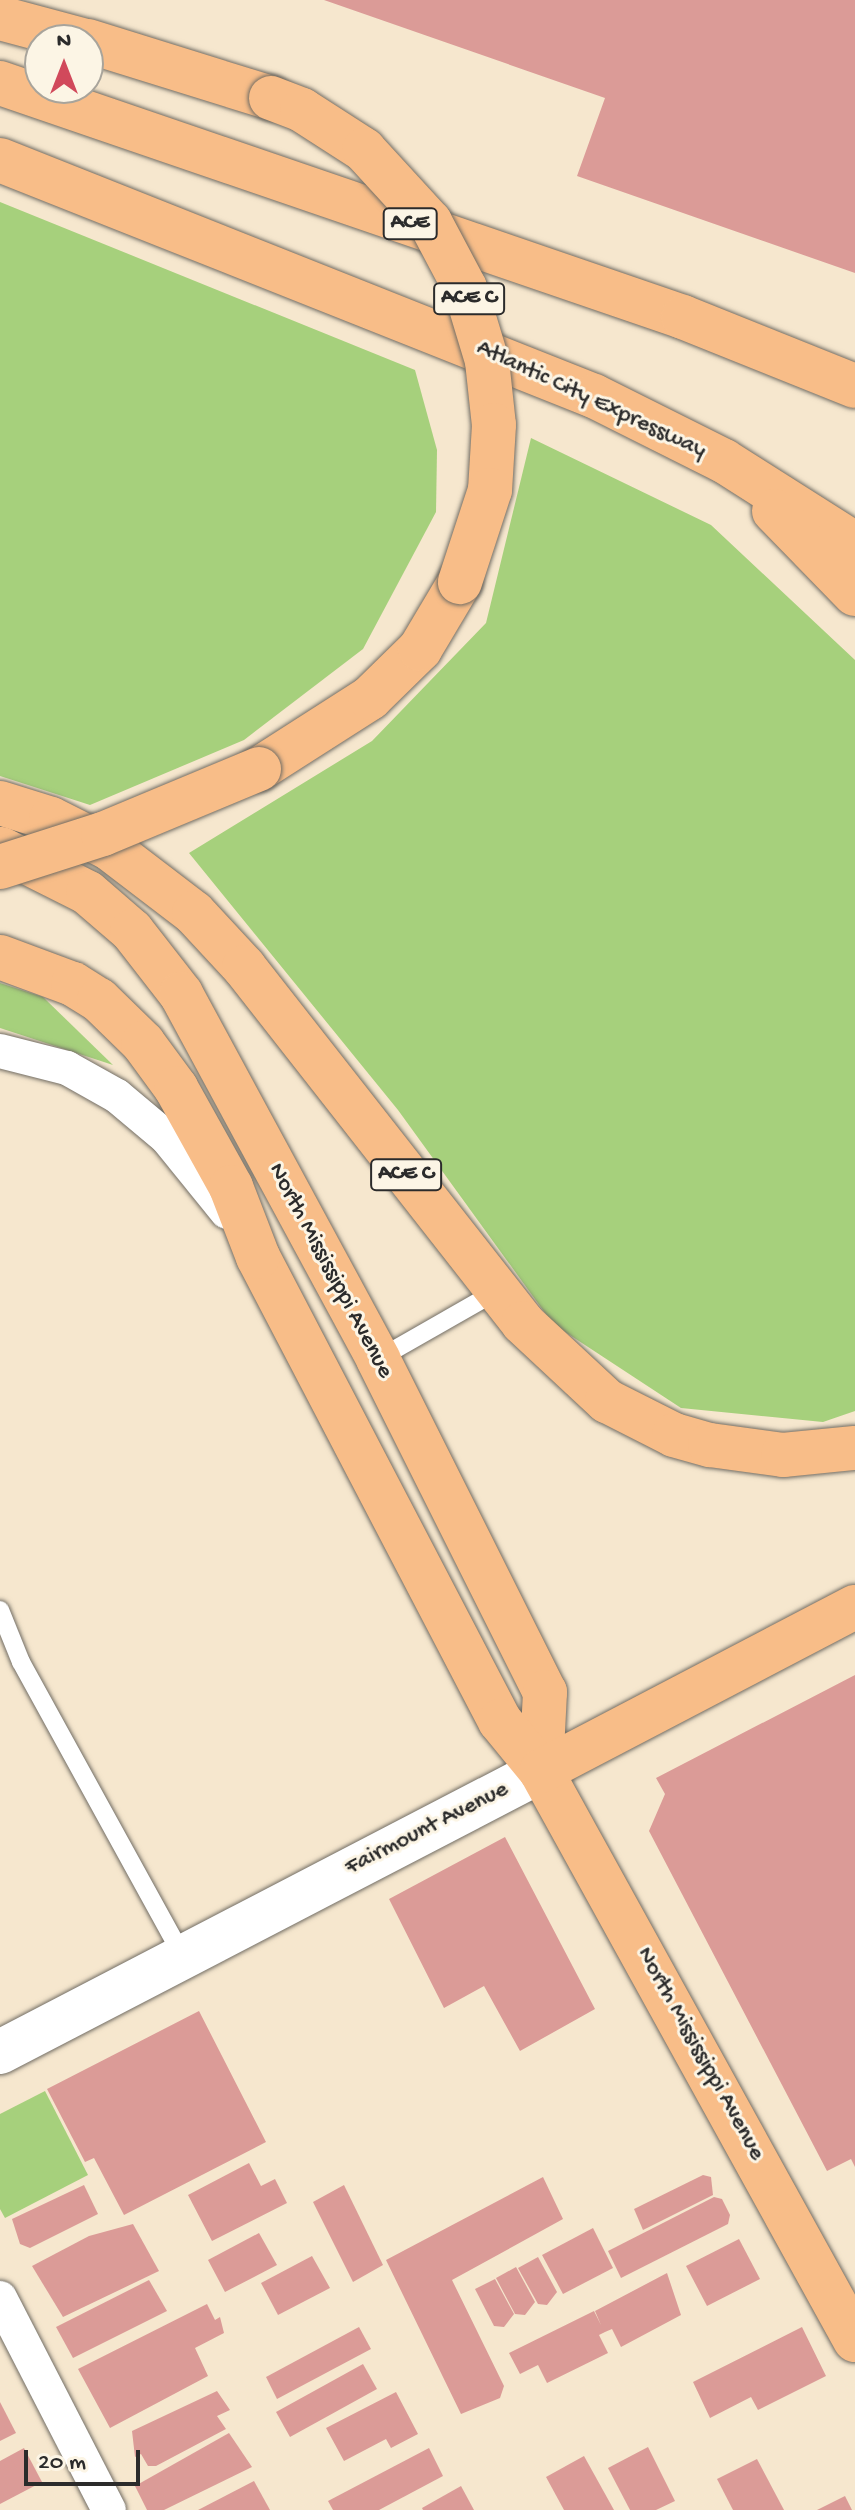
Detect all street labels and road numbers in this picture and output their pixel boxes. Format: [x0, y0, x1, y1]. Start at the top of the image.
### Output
road number: ACE [382, 206, 438, 242]
road number: ACE C [433, 281, 505, 317]
street label: Atlantic City Expressway [472, 334, 710, 466]
road number: ACE C [370, 1157, 442, 1193]
street label: North Mississippi Avenue [261, 1159, 399, 1383]
street label: Fairmount Avenue [341, 1776, 513, 1882]
street label: North Mississippi Avenue [629, 1942, 771, 2166]

